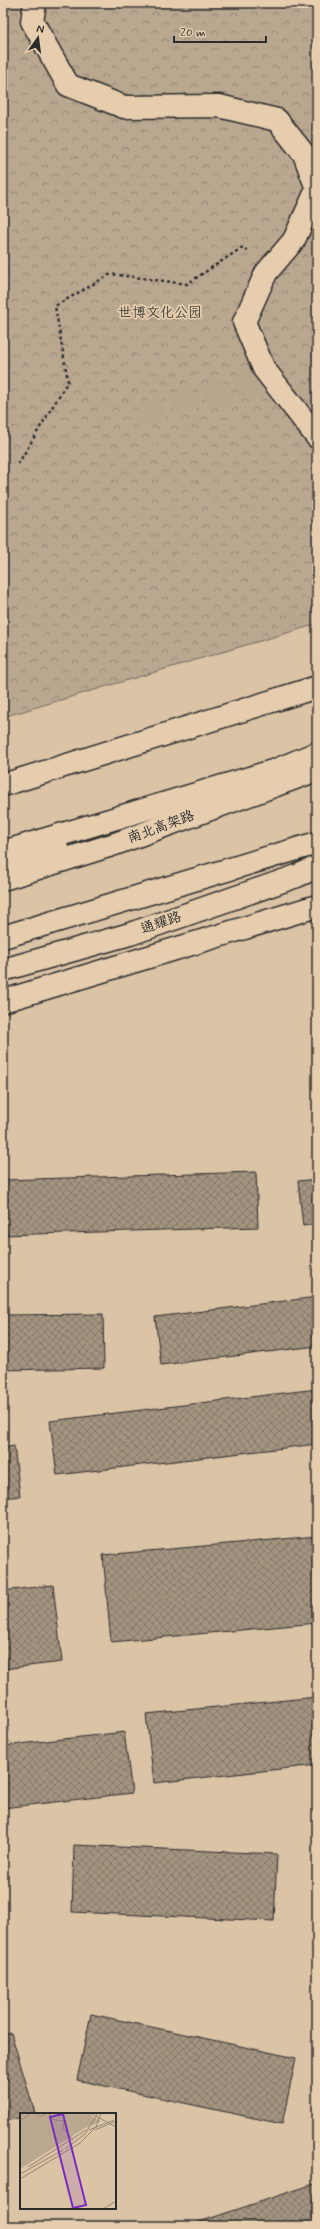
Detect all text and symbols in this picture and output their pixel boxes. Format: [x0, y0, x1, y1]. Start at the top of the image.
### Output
north arrow [18, 18, 58, 58]
scale bar [174, 18, 266, 44]
text: N [35, 22, 45, 37]
text: 20 m [180, 25, 206, 41]
park label: 世博文化公园 [118, 304, 202, 322]
street label: 南北高架路 [125, 807, 197, 847]
street label: 通耀路 [138, 908, 184, 938]
inset map [20, 2113, 116, 2209]

